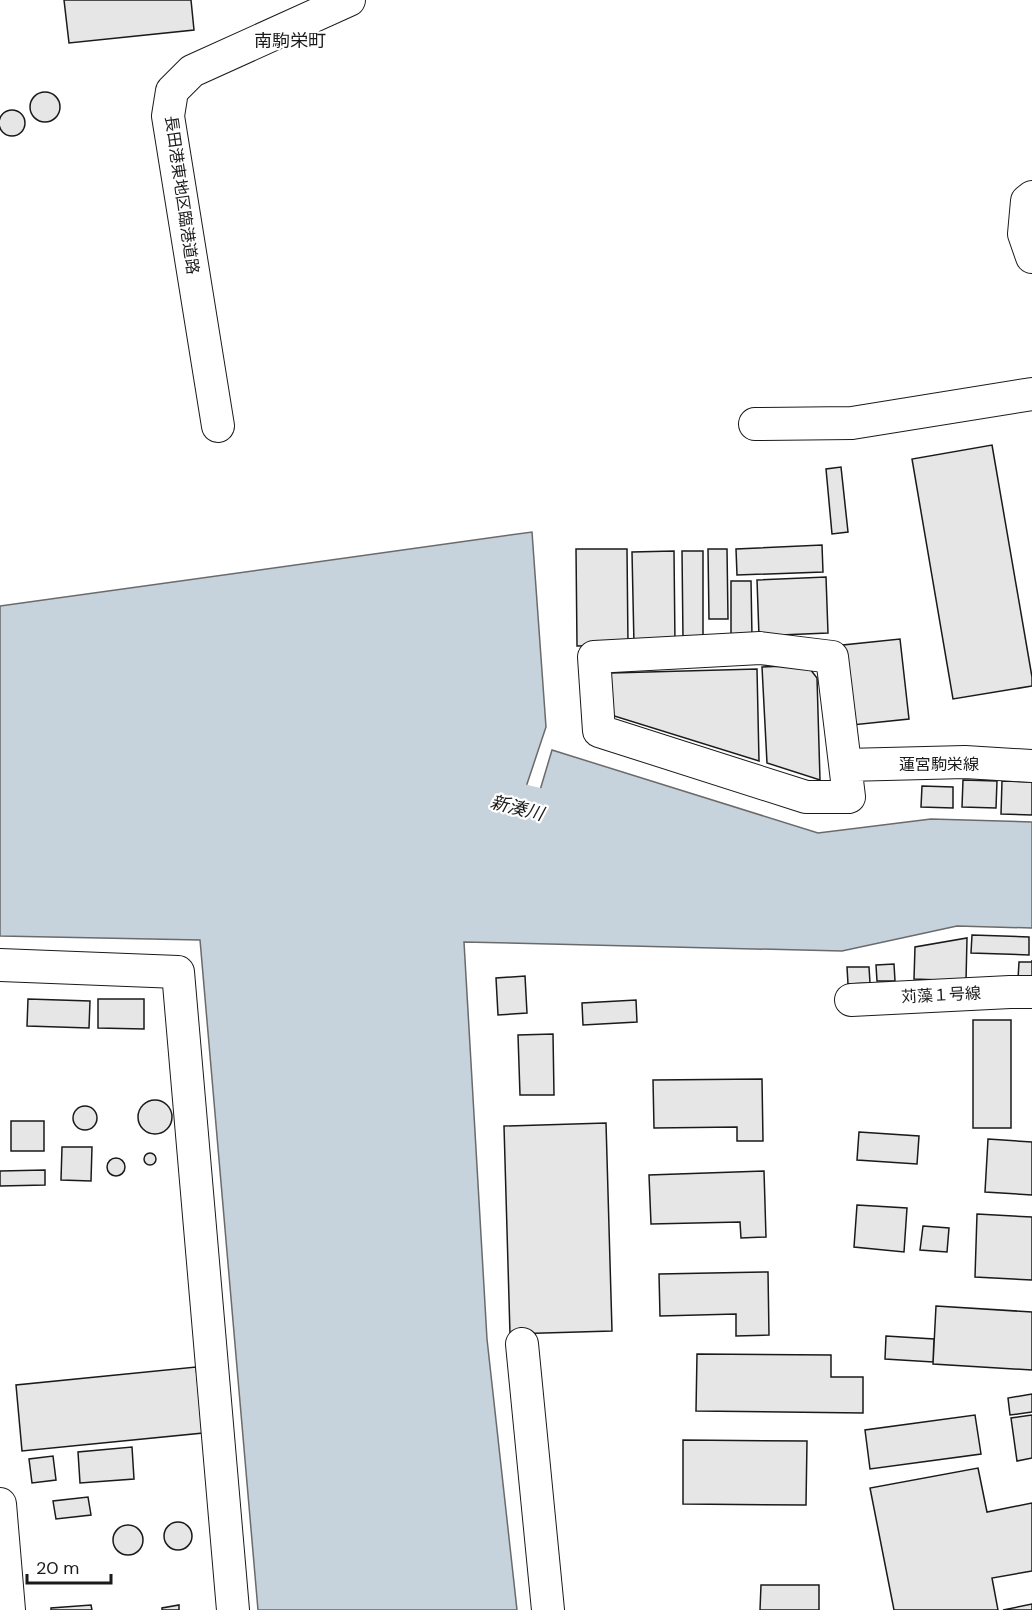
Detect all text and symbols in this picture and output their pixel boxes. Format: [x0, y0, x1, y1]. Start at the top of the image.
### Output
district label: 南駒栄町 [254, 29, 326, 53]
street label: 長田港東地区臨港道路 [160, 114, 204, 276]
street label: 蓮宮駒栄線 [899, 754, 979, 775]
water label: 新湊川 [488, 790, 548, 827]
street label: 苅藻１号線 [900, 982, 982, 1008]
scale bar [27, 1547, 111, 1585]
text: 20 m [36, 1556, 79, 1580]

